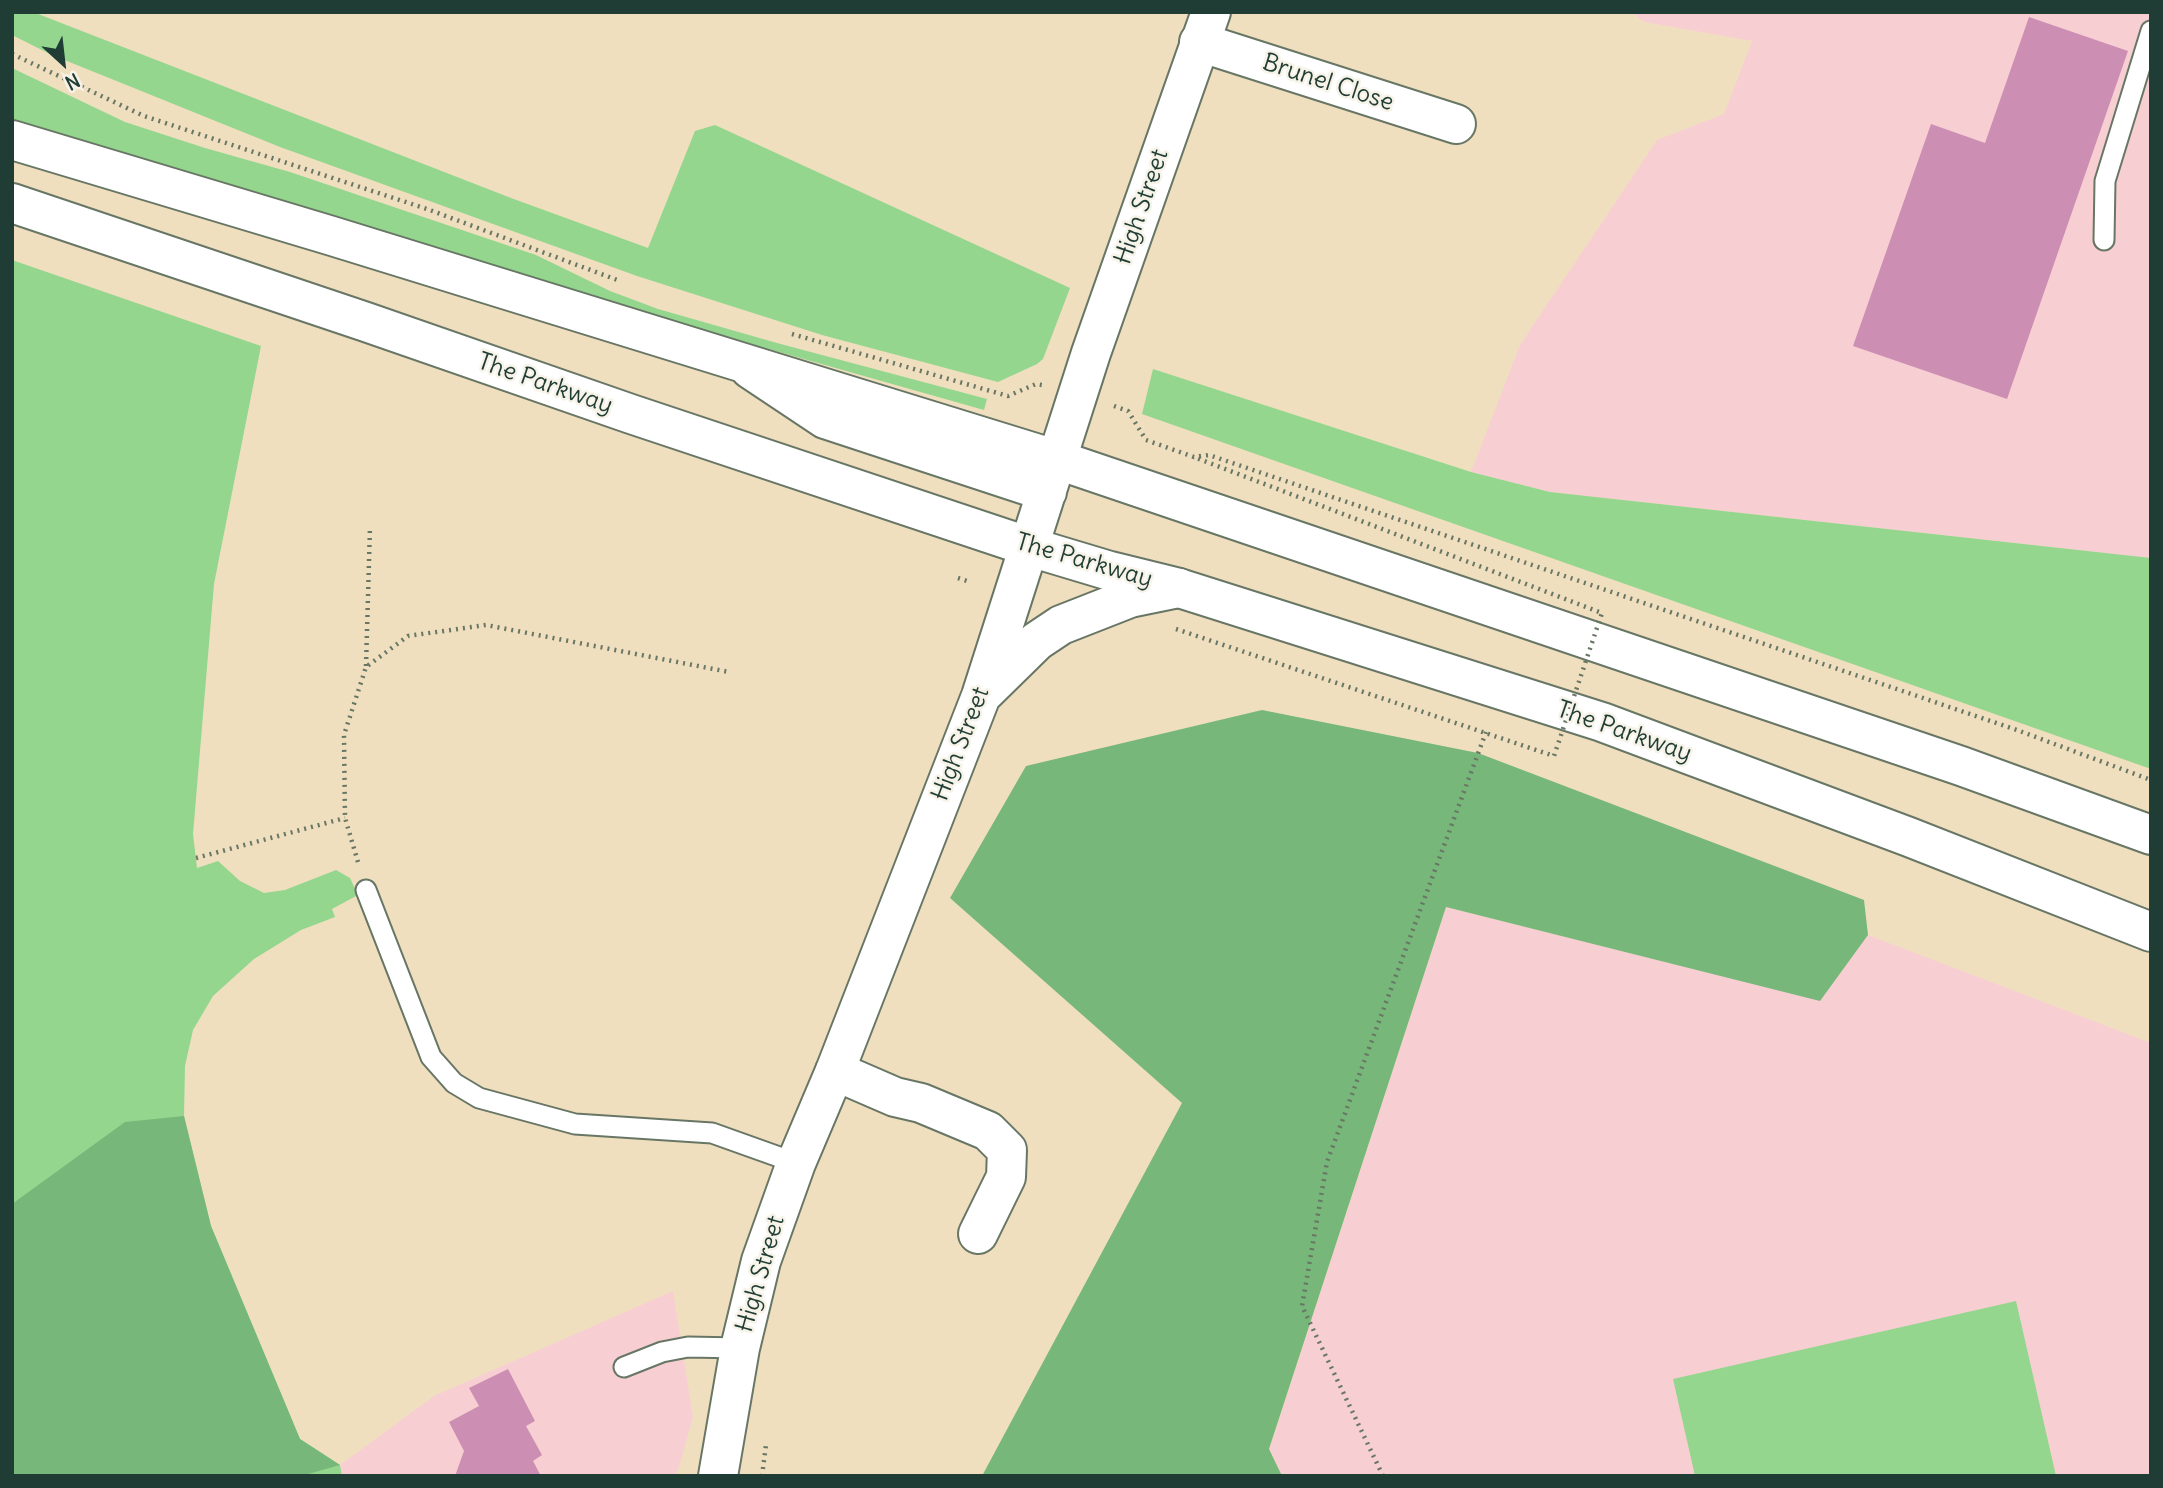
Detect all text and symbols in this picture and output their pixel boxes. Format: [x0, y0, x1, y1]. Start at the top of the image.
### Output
north arrow [28, 28, 98, 98]
street label: Brunel Close [1259, 48, 1397, 118]
text: N [61, 68, 84, 95]
street label: High Street [1109, 146, 1175, 268]
street label: The Parkway [474, 347, 616, 421]
street label: The Parkway [1012, 528, 1156, 594]
street label: High Street [926, 683, 996, 805]
street label: The Parkway [1553, 695, 1695, 769]
street label: High Street [731, 1213, 791, 1335]

